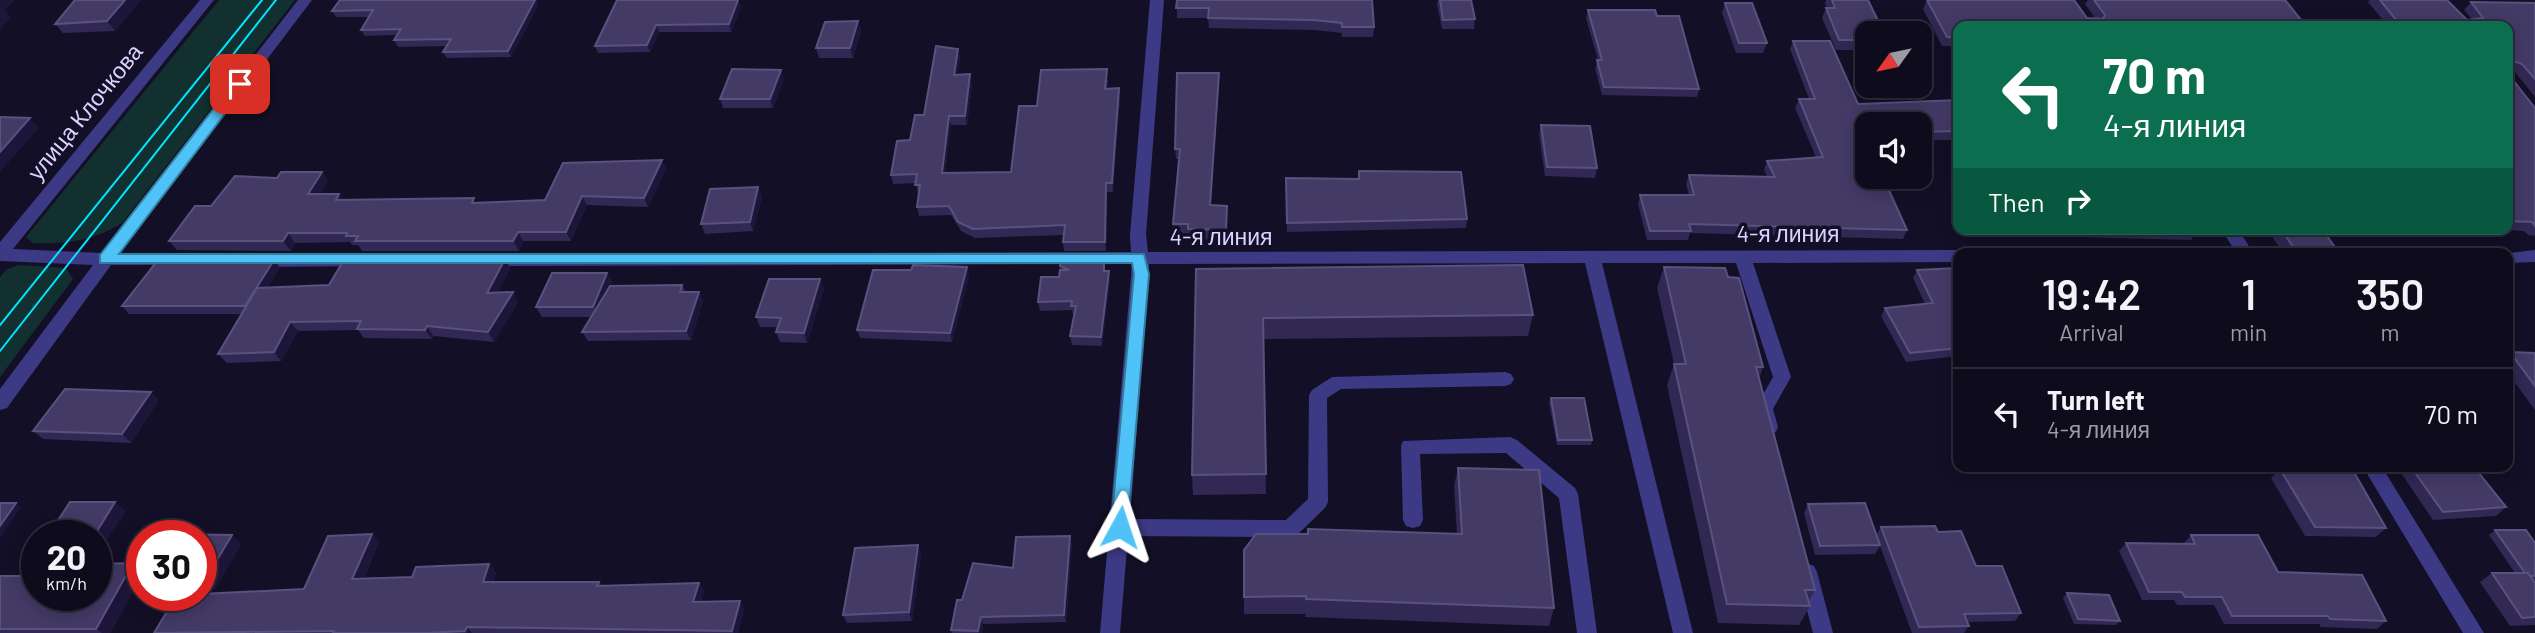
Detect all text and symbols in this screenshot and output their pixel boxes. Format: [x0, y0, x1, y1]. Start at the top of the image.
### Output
north arrow [1855, 21, 1932, 98]
map controls [1855, 21, 1932, 189]
street label: улица Клочкова [21, 37, 148, 185]
text: 70 m [2103, 45, 2206, 104]
icon: left [1988, 49, 2079, 140]
pin [210, 54, 270, 114]
icon: arrive [221, 65, 259, 103]
text: 4-я линия [2103, 105, 2246, 143]
button: sound [1855, 112, 1932, 189]
icon: right [2059, 182, 2097, 220]
text: Then [1988, 186, 2045, 217]
street label: 4-я линия [1736, 219, 1840, 247]
street label: 4-я линия [1169, 222, 1273, 250]
text: 19:42 [2042, 268, 2141, 318]
text: 1 [2241, 268, 2256, 318]
text: 350 [2356, 268, 2424, 318]
text: Arrival [2059, 318, 2124, 346]
text: min [2230, 318, 2267, 346]
text: m [2381, 318, 2400, 346]
text: Turn left [2047, 384, 2145, 415]
icon: left [1988, 395, 2026, 433]
text: 70 m [2424, 398, 2478, 429]
text: 4-я линия [2047, 415, 2150, 443]
position arrow [1083, 490, 1157, 564]
speed limit sign: 30 [126, 520, 217, 611]
text: 20 [47, 535, 86, 577]
text: km/h [46, 572, 87, 594]

